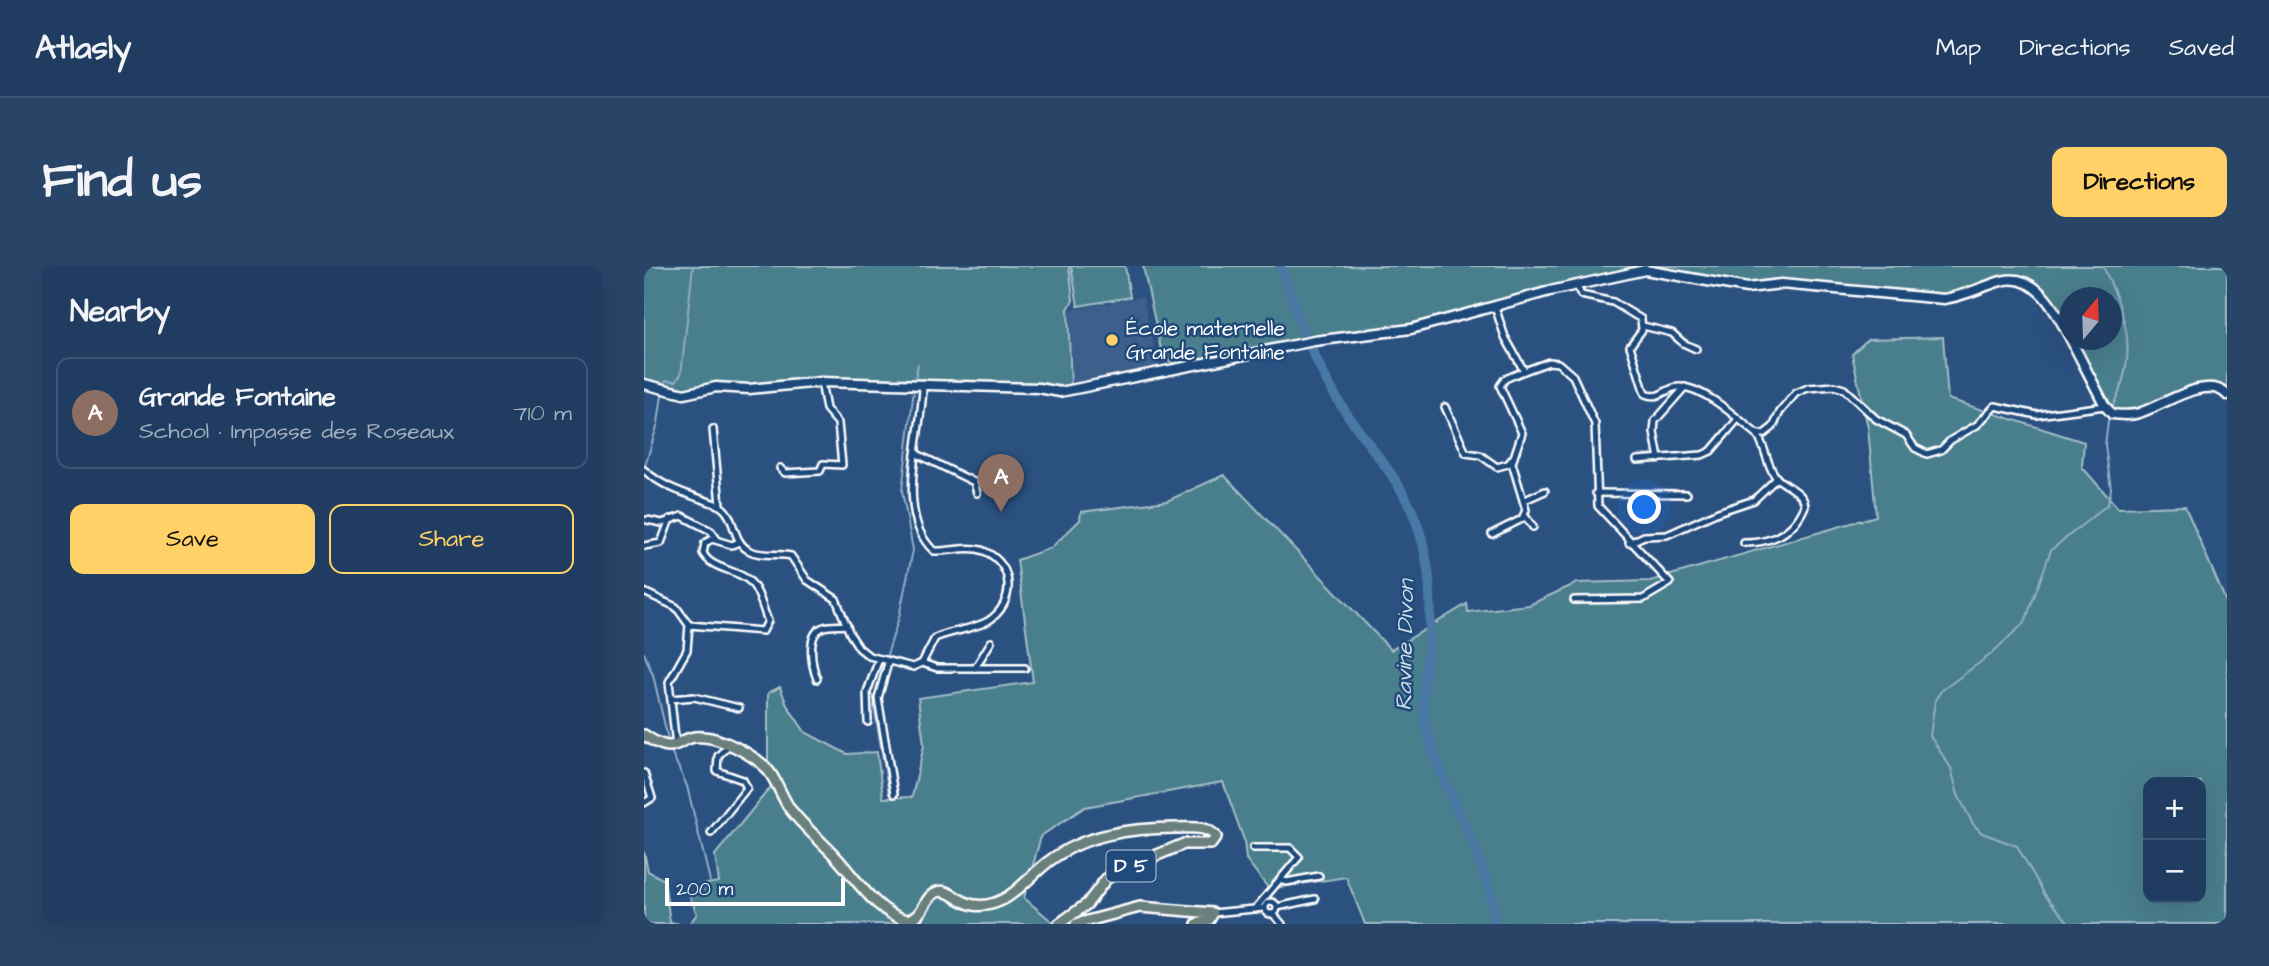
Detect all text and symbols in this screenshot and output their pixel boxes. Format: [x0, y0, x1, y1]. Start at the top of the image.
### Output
text: Atlasly [35, 25, 131, 71]
text: Map [1936, 31, 1981, 65]
text: Directions [2019, 31, 2131, 65]
text: Saved [2169, 31, 2234, 65]
button: Directions [2052, 147, 2227, 217]
text: Find us [42, 148, 202, 216]
north arrow [2059, 287, 2122, 350]
text: Nearby [70, 291, 170, 333]
place label: École maternelle Grande Fontaine [1126, 314, 1285, 367]
marker: École maternelle Grande Fontaine [1104, 332, 1120, 348]
text: Grande Fontaine [139, 379, 336, 415]
text: A [88, 397, 102, 429]
text: 710 m [513, 397, 572, 429]
text: School · Impasse des Roseaux [139, 415, 454, 447]
pin: A [978, 454, 1024, 512]
your location [1627, 490, 1661, 524]
button: Save [70, 504, 315, 574]
button: Share [329, 504, 574, 574]
water label: Ravine Divon [1388, 577, 1422, 711]
map controls [2143, 777, 2206, 903]
button: + [2143, 777, 2206, 840]
button: − [2143, 840, 2206, 903]
road number: D 5 [1106, 850, 1156, 881]
scale bar [665, 875, 845, 907]
text: 200 m [676, 876, 733, 903]

